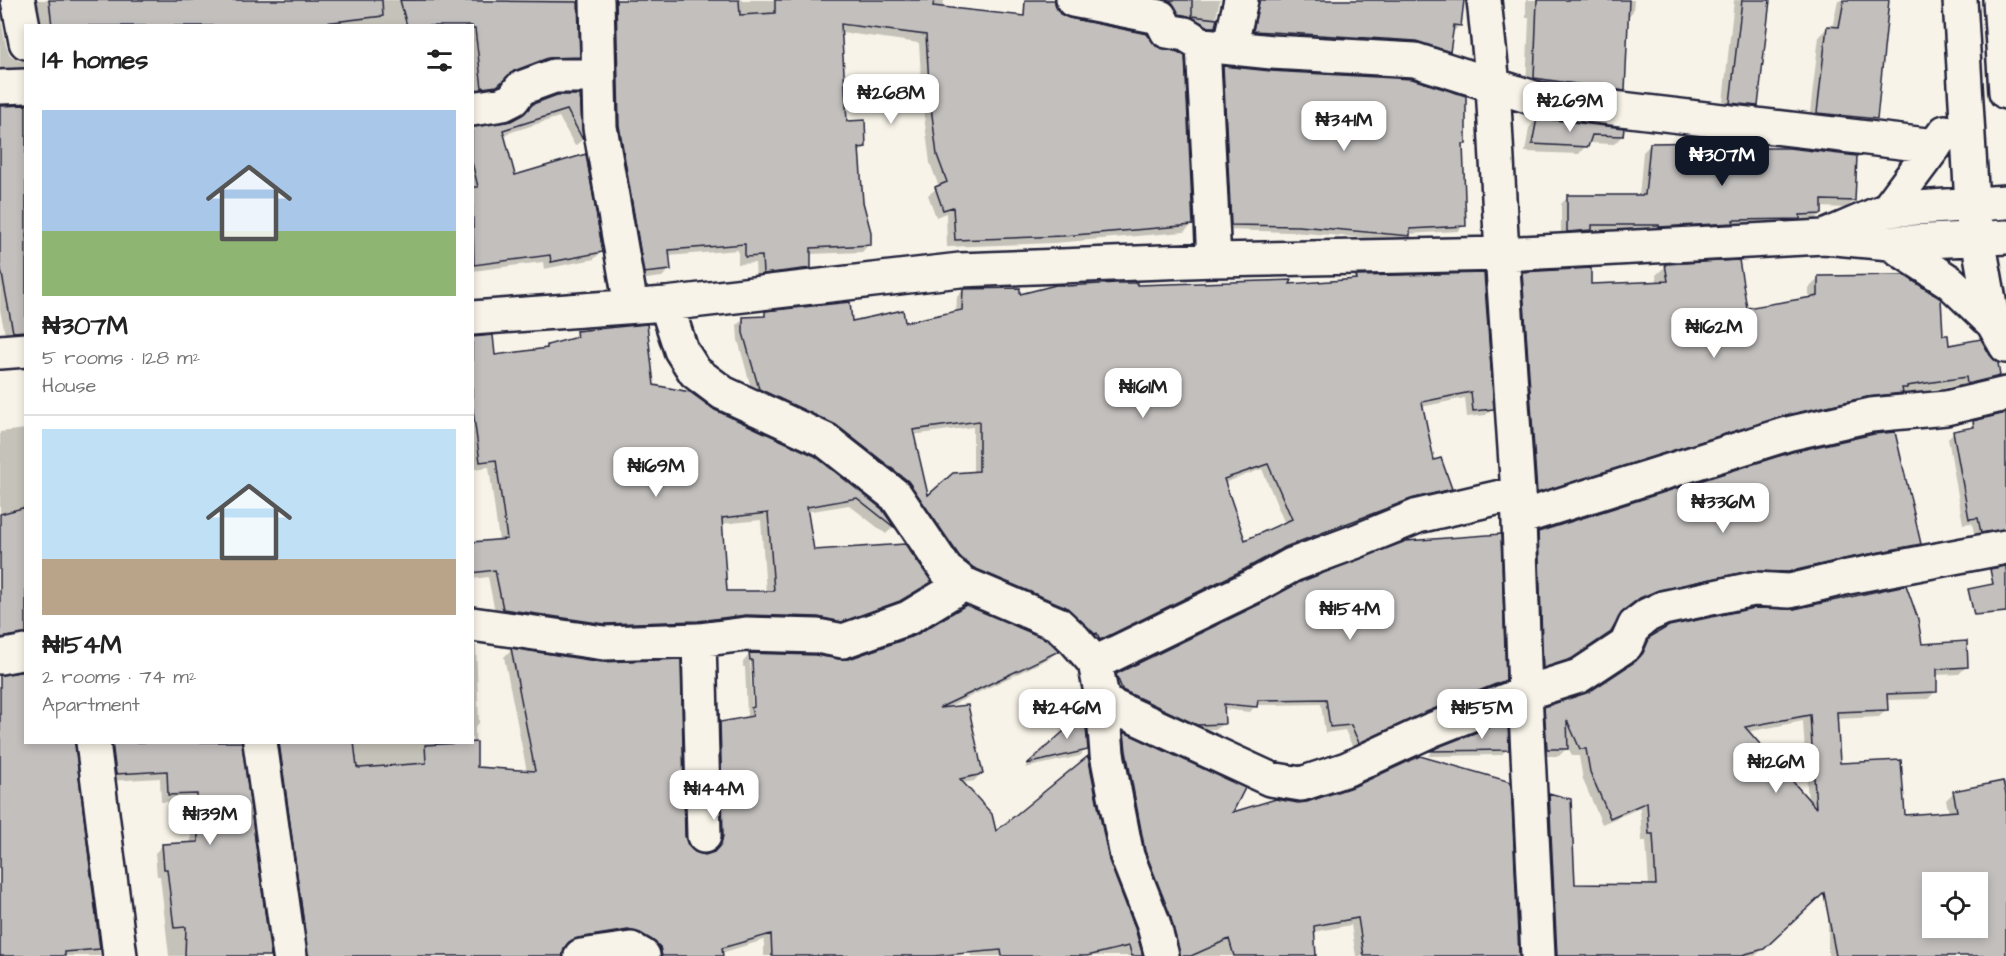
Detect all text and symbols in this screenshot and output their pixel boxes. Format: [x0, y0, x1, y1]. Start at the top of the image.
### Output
text: 14 homes [42, 42, 148, 78]
icon: filters [423, 44, 456, 77]
pin: ₦268M [849, 74, 933, 125]
text: ₦268M [857, 79, 925, 107]
pin: ₦269M [1528, 82, 1612, 133]
text: ₦269M [1537, 87, 1603, 115]
pin: ₦341M [1302, 101, 1386, 152]
text: ₦341M [1315, 106, 1373, 134]
pin: ₦307M [1680, 136, 1764, 187]
text: ₦307M [1689, 141, 1755, 169]
icon: home [195, 149, 303, 257]
text: ₦307M [42, 308, 128, 344]
pin: ₦162M [1672, 308, 1756, 359]
text: ₦162M [1685, 313, 1743, 341]
text: 5 rooms · 128 m² [42, 344, 200, 372]
pin: ₦161M [1101, 368, 1185, 419]
text: House [42, 372, 96, 400]
text: ₦161M [1119, 373, 1167, 401]
pin: ₦169M [614, 447, 698, 498]
text: ₦169M [627, 452, 685, 480]
icon: home [195, 468, 303, 576]
pin: ₦336M [1681, 483, 1765, 534]
text: ₦336M [1691, 488, 1755, 516]
pin: ₦154M [1308, 590, 1392, 641]
text: ₦154M [1319, 595, 1381, 623]
text: ₦154M [42, 627, 122, 663]
text: 2 rooms · 74 m² [42, 663, 196, 691]
pin: ₦246M [1025, 689, 1109, 740]
pin: ₦155M [1440, 689, 1524, 740]
text: Apartment [42, 691, 140, 719]
text: ₦246M [1033, 694, 1101, 722]
text: ₦155M [1451, 694, 1513, 722]
pin: ₦126M [1734, 743, 1818, 794]
text: ₦126M [1747, 748, 1805, 776]
pin: ₦144M [672, 770, 756, 821]
text: ₦144M [684, 775, 744, 803]
pin: ₦139M [168, 795, 252, 846]
text: ₦139M [182, 800, 238, 828]
map controls [1922, 872, 1988, 938]
button: locate [1922, 872, 1988, 938]

